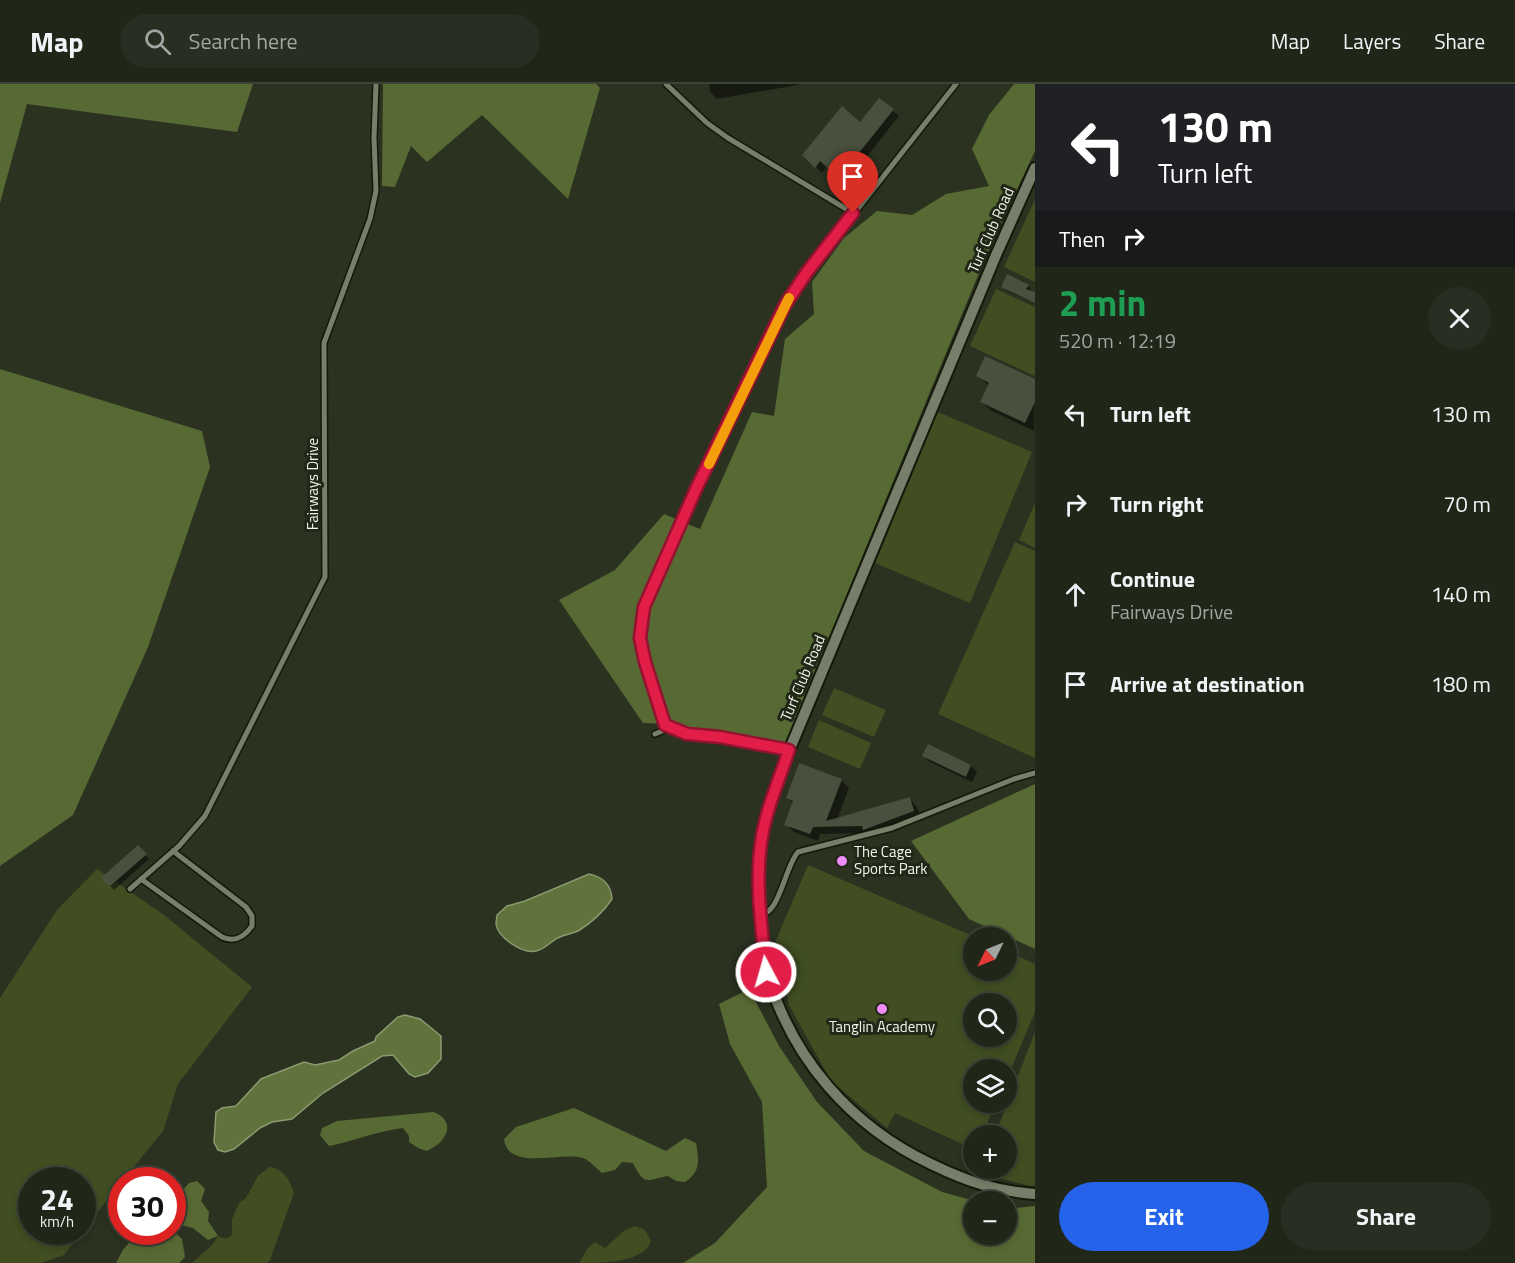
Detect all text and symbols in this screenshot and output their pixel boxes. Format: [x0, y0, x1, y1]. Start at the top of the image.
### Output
search box [120, 14, 540, 68]
text: Map [30, 20, 84, 63]
text: Search here [189, 24, 298, 58]
icon: search [141, 25, 174, 58]
text: Map [1271, 25, 1310, 57]
text: Layers [1343, 25, 1401, 57]
text: Share [1434, 25, 1485, 57]
text: 130 m [1158, 94, 1273, 158]
icon: left [1059, 108, 1137, 186]
pin [827, 151, 878, 213]
text: Turn left [1158, 152, 1252, 193]
icon: arrive [836, 160, 869, 193]
street label: Turf Club Road [961, 183, 1020, 276]
text: Then [1059, 222, 1105, 256]
icon: right [1117, 222, 1150, 255]
text: 2 min [1059, 275, 1146, 330]
button: close [1428, 287, 1491, 350]
text: 520 m · 12:19 [1059, 325, 1176, 356]
text: Turn left [1110, 397, 1191, 431]
text: 130 m [1431, 397, 1491, 431]
icon: left [1059, 398, 1092, 431]
street label: Fairways Drive [301, 438, 324, 530]
text: Turn right [1110, 487, 1204, 521]
text: 70 m [1443, 487, 1491, 521]
icon: right [1059, 488, 1092, 521]
text: Continue [1110, 562, 1195, 596]
text: 140 m [1431, 577, 1491, 611]
icon: ahead [1059, 578, 1092, 611]
text: Fairways Drive [1110, 596, 1233, 627]
street label: Turf Club Road [774, 631, 831, 724]
text: Arrive at destination [1110, 667, 1305, 701]
text: 180 m [1431, 667, 1491, 701]
icon: arrive [1059, 668, 1092, 701]
place label: The Cage Sports Park [854, 840, 927, 880]
marker: The Cage Sports Park [835, 854, 849, 868]
north arrow [963, 927, 1017, 981]
map controls [963, 927, 1017, 1245]
position arrow [734, 940, 798, 1004]
button: search [963, 993, 1017, 1047]
marker: Tanglin Academy [875, 1002, 889, 1016]
place label: Tanglin Academy [829, 1015, 935, 1038]
button: layers [963, 1059, 1017, 1113]
button: + [963, 1125, 1017, 1179]
speed limit sign: 30 [108, 1167, 186, 1245]
text: 24 [40, 1176, 74, 1222]
button: Exit [1059, 1182, 1269, 1251]
button: Share [1281, 1182, 1491, 1251]
button: − [963, 1191, 1017, 1245]
text: km/h [40, 1210, 74, 1233]

